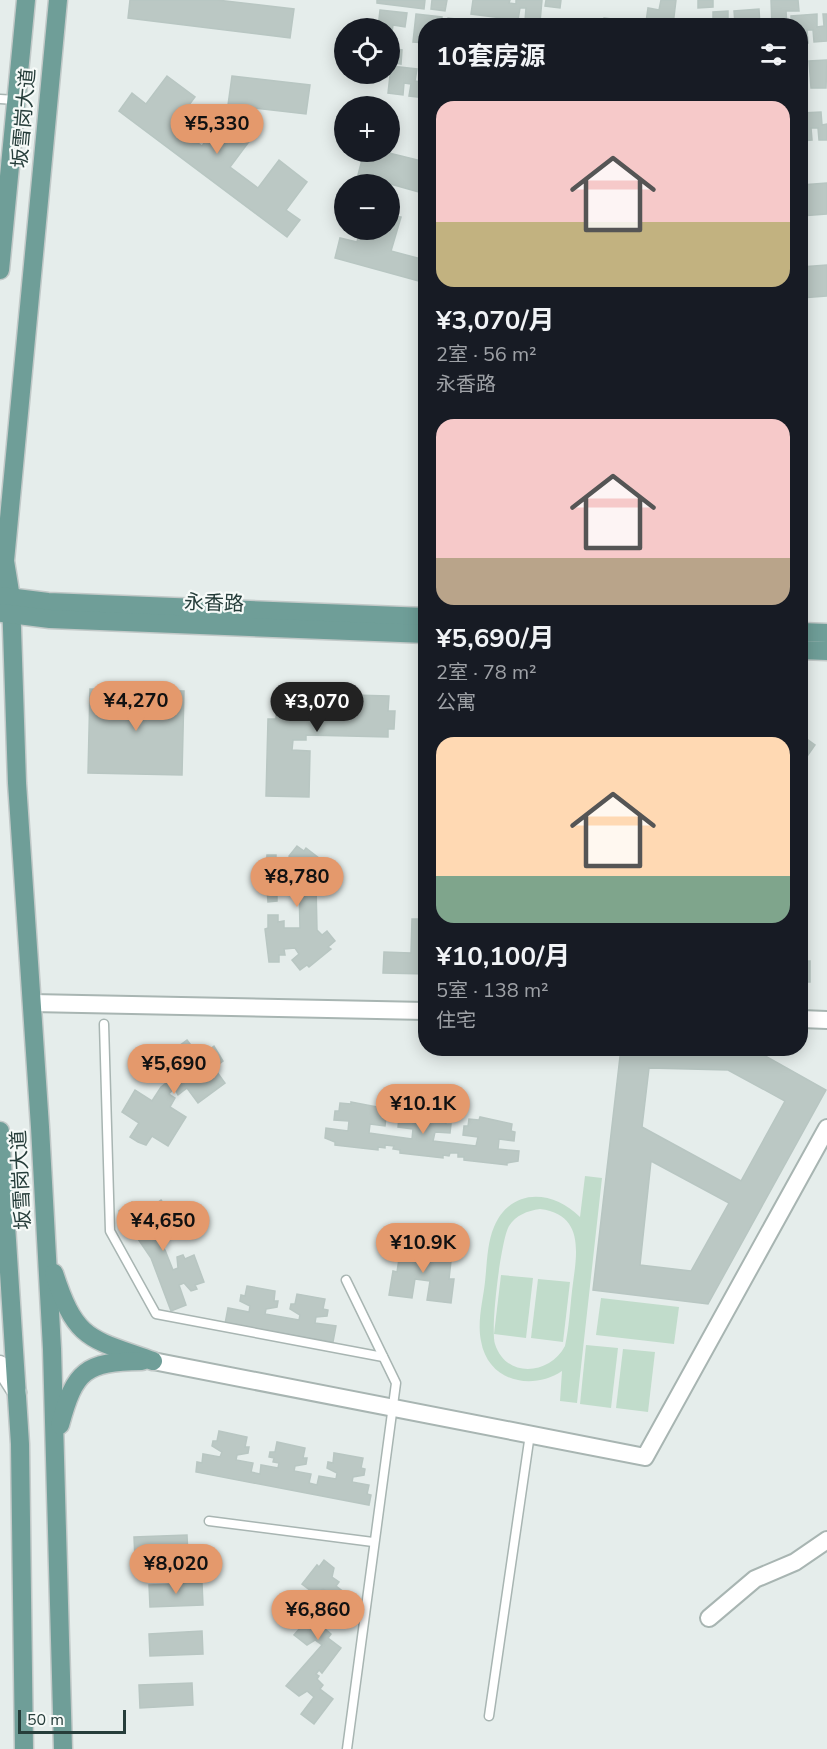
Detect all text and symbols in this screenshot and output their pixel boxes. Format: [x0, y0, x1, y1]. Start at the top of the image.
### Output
map controls [334, 18, 400, 240]
button: locate [334, 18, 400, 84]
icon: filters [757, 38, 790, 71]
text: 10套房源 [436, 39, 545, 74]
street label: 坂雪岗大道 [6, 67, 42, 169]
button: + [334, 96, 400, 162]
pin: ¥5,330 [168, 104, 266, 155]
text: ¥5,330 [185, 110, 249, 137]
icon: home [559, 140, 667, 248]
button: − [334, 174, 400, 240]
text: ¥3,070/月 [436, 303, 555, 338]
text: 2室 · 56 m² [436, 341, 537, 368]
text: 永香路 [436, 371, 496, 398]
icon: home [559, 458, 667, 566]
street label: 永香路 [184, 588, 244, 618]
text: ¥5,690/月 [436, 621, 555, 656]
text: 2室 · 78 m² [436, 659, 537, 686]
pin: ¥4,270 [87, 681, 185, 732]
pin: ¥3,070 [268, 682, 366, 733]
text: ¥4,270 [104, 687, 168, 714]
text: ¥3,070 [285, 688, 349, 715]
text: 公寓 [436, 689, 476, 716]
icon: home [559, 776, 667, 884]
pin: ¥8,780 [248, 857, 346, 908]
text: ¥8,780 [265, 863, 329, 890]
text: ¥10,100/月 [436, 939, 570, 974]
text: 5室 · 138 m² [436, 977, 549, 1004]
text: 住宅 [436, 1007, 476, 1034]
pin: ¥5,690 [125, 1044, 223, 1095]
text: ¥5,690 [142, 1050, 206, 1077]
pin: ¥10.1K [374, 1084, 472, 1135]
text: ¥10.1K [390, 1090, 456, 1117]
street label: 坂雪岗大道 [5, 1129, 37, 1231]
pin: ¥4,650 [114, 1201, 212, 1252]
text: ¥4,650 [131, 1207, 195, 1234]
pin: ¥10.9K [374, 1223, 472, 1274]
text: ¥10.9K [390, 1229, 456, 1256]
pin: ¥8,020 [127, 1544, 225, 1595]
text: ¥8,020 [144, 1550, 208, 1577]
pin: ¥6,860 [269, 1590, 367, 1641]
text: ¥6,860 [286, 1596, 350, 1623]
scale bar [18, 1707, 126, 1734]
text: 50 m [27, 1709, 64, 1731]

